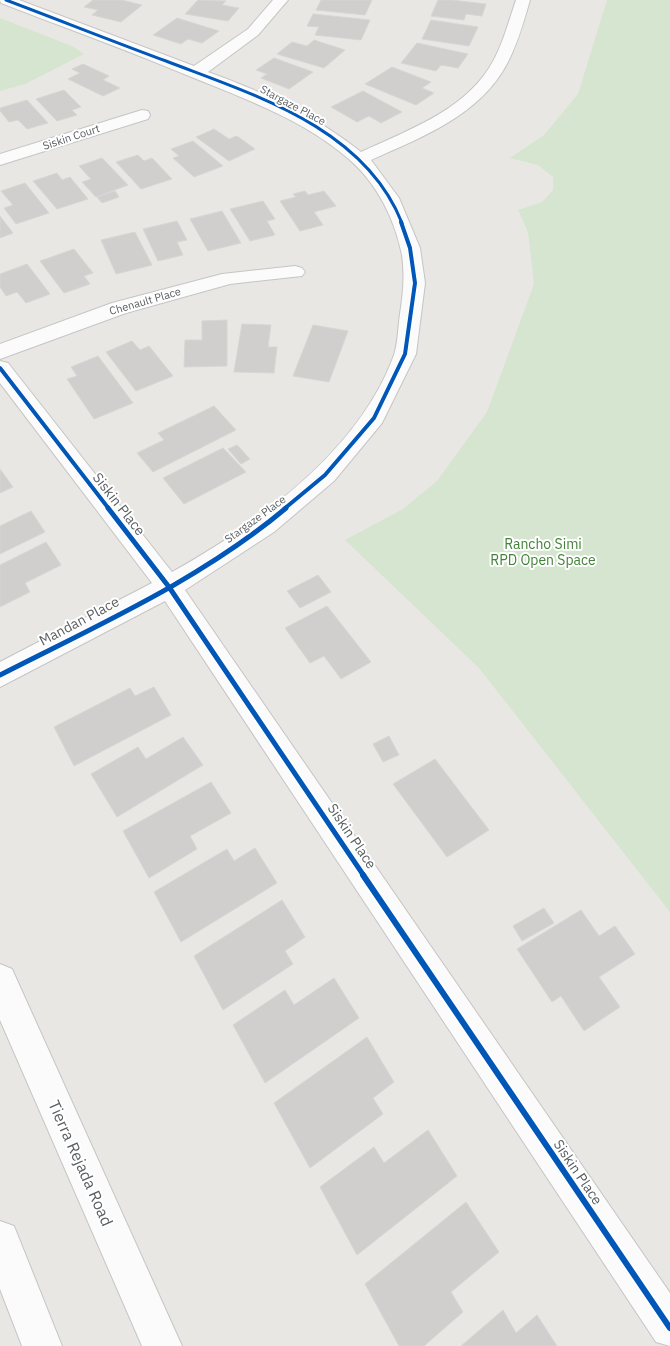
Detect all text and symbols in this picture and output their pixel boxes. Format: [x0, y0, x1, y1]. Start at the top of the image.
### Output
street label: Stargaze Place [258, 82, 328, 128]
street label: Siskin Court [41, 121, 101, 153]
street label: Chenault Place [108, 284, 182, 318]
street label: Siskin Place [89, 469, 149, 539]
street label: Stargaze Place [222, 492, 288, 546]
park label: Rancho Simi RPD Open Space [490, 535, 596, 569]
street label: Mandan Place [36, 592, 122, 650]
street label: Siskin Place [324, 800, 381, 872]
street label: Tierra Rejada Road [44, 1097, 118, 1229]
street label: Siskin Place [550, 1136, 607, 1208]

